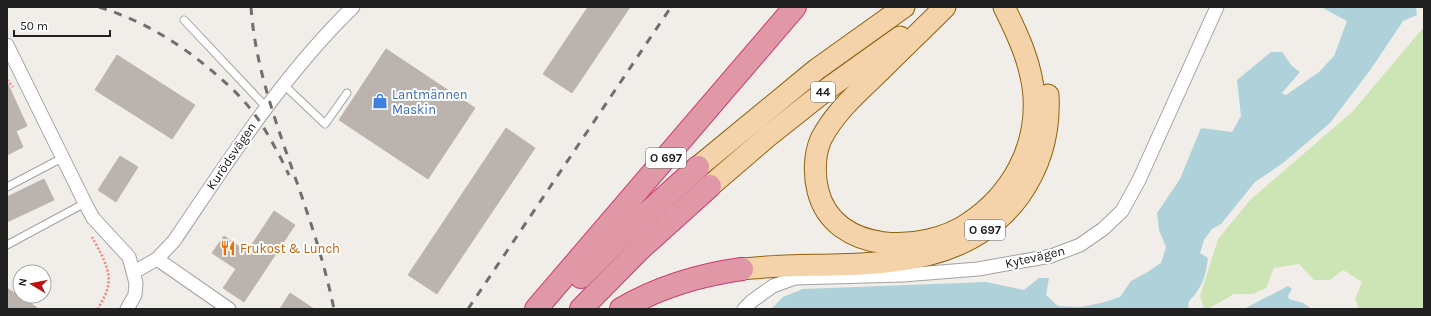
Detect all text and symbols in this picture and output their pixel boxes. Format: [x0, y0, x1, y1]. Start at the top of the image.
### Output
scale bar [14, 12, 110, 38]
text: 50 m [20, 19, 48, 33]
road number: 44 [811, 82, 835, 102]
place label: Lantmännen Maskin [392, 87, 468, 117]
shop icon: Lantmännen Maskin [371, 92, 389, 110]
street label: Kurödsvägen [203, 120, 259, 192]
road number: O 697 [646, 148, 686, 168]
road number: O 697 [965, 220, 1005, 240]
restaurant icon: Frukost & Lunch [219, 239, 237, 257]
place label: Frukost & Lunch [240, 241, 340, 256]
street label: Kytevägen [1004, 243, 1066, 271]
north arrow [12, 264, 52, 304]
text: N [16, 277, 30, 287]

